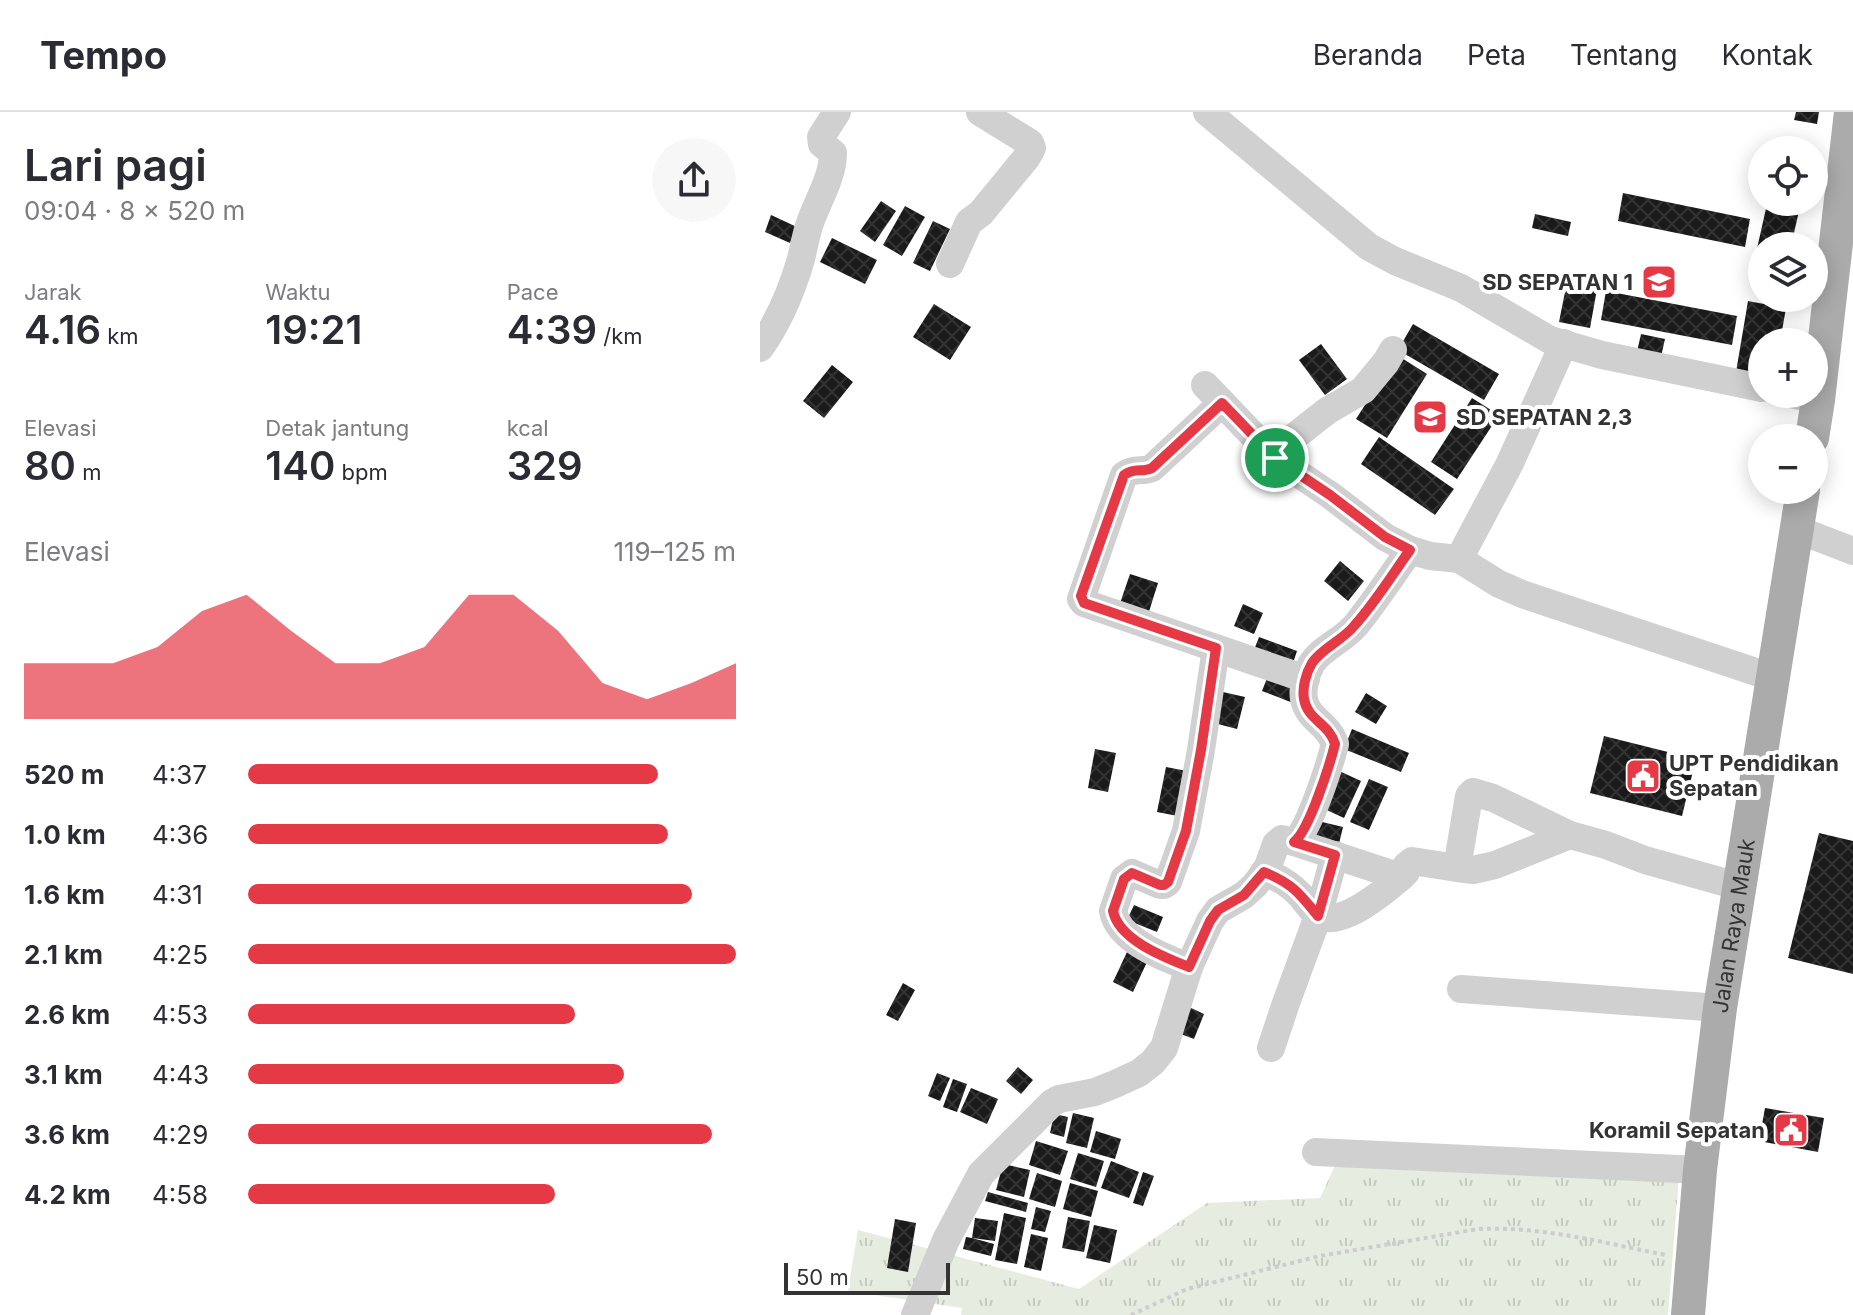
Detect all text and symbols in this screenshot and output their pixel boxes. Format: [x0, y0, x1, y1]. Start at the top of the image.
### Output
text: Tempo [40, 32, 167, 78]
text: Beranda [1313, 38, 1423, 72]
text: Peta [1467, 38, 1526, 72]
text: Tentang [1570, 38, 1678, 72]
text: Kontak [1722, 38, 1813, 72]
map controls [1748, 136, 1828, 504]
button: locate [1748, 136, 1828, 216]
text: Lari pagi [24, 138, 207, 192]
button: share [652, 138, 736, 222]
text: 09:04 · 8 × 520 m [24, 195, 245, 226]
button: layers [1748, 232, 1828, 312]
school or university icon: SD SEPATAN 1 [1640, 263, 1678, 301]
place label: SD SEPATAN 1 [1482, 269, 1633, 295]
text: Jarak [24, 279, 82, 305]
text: Waktu [265, 279, 331, 305]
text: Pace [507, 279, 558, 305]
text: 4.16 [24, 305, 101, 354]
text: 19:21 [265, 305, 362, 354]
text: 4:39 [507, 305, 597, 354]
text: km [101, 323, 139, 349]
text: /km [597, 323, 643, 349]
button: + [1748, 328, 1828, 408]
school or university icon: SD SEPATAN 2,3 [1411, 398, 1449, 436]
place label: SD SEPATAN 2,3 [1456, 404, 1632, 430]
text: Elevasi [24, 415, 97, 441]
text: Detak jantung [265, 415, 409, 441]
text: kcal [507, 415, 549, 441]
pin [1241, 424, 1309, 492]
button: − [1748, 424, 1828, 504]
icon: arrive [1253, 436, 1297, 480]
text: 80 [24, 441, 76, 490]
text: 140 [265, 441, 335, 490]
text: 329 [507, 441, 583, 490]
text: m [76, 459, 101, 485]
text: bpm [335, 459, 388, 485]
text: Elevasi [24, 536, 110, 567]
text: 119–125 m [613, 536, 736, 567]
place label: UPT Pendidikan Sepatan [1669, 750, 1839, 801]
public building icon: UPT Pendidikan Sepatan [1624, 757, 1662, 795]
text: 520 m [24, 759, 104, 790]
text: 4:37 [152, 759, 207, 790]
text: 1.0 km [24, 819, 106, 850]
text: 4:36 [152, 819, 208, 850]
street label: Jalan Raya Mauk [1706, 837, 1760, 1015]
text: 1.6 km [24, 879, 105, 910]
text: 4:31 [152, 879, 203, 910]
text: 2.1 km [24, 939, 103, 970]
text: 4:25 [152, 939, 208, 970]
text: 2.6 km [24, 999, 110, 1030]
text: 4:53 [152, 999, 208, 1030]
text: 3.1 km [24, 1059, 103, 1090]
text: 4:43 [152, 1059, 209, 1090]
public building icon: Koramil Sepatan [1772, 1111, 1810, 1149]
place label: Koramil Sepatan [1589, 1117, 1765, 1143]
text: 3.6 km [24, 1119, 110, 1150]
text: 4:29 [152, 1119, 208, 1150]
text: 4.2 km [24, 1179, 111, 1210]
text: 4:58 [152, 1179, 208, 1210]
scale bar [784, 1259, 950, 1295]
text: 50 m [796, 1264, 849, 1290]

